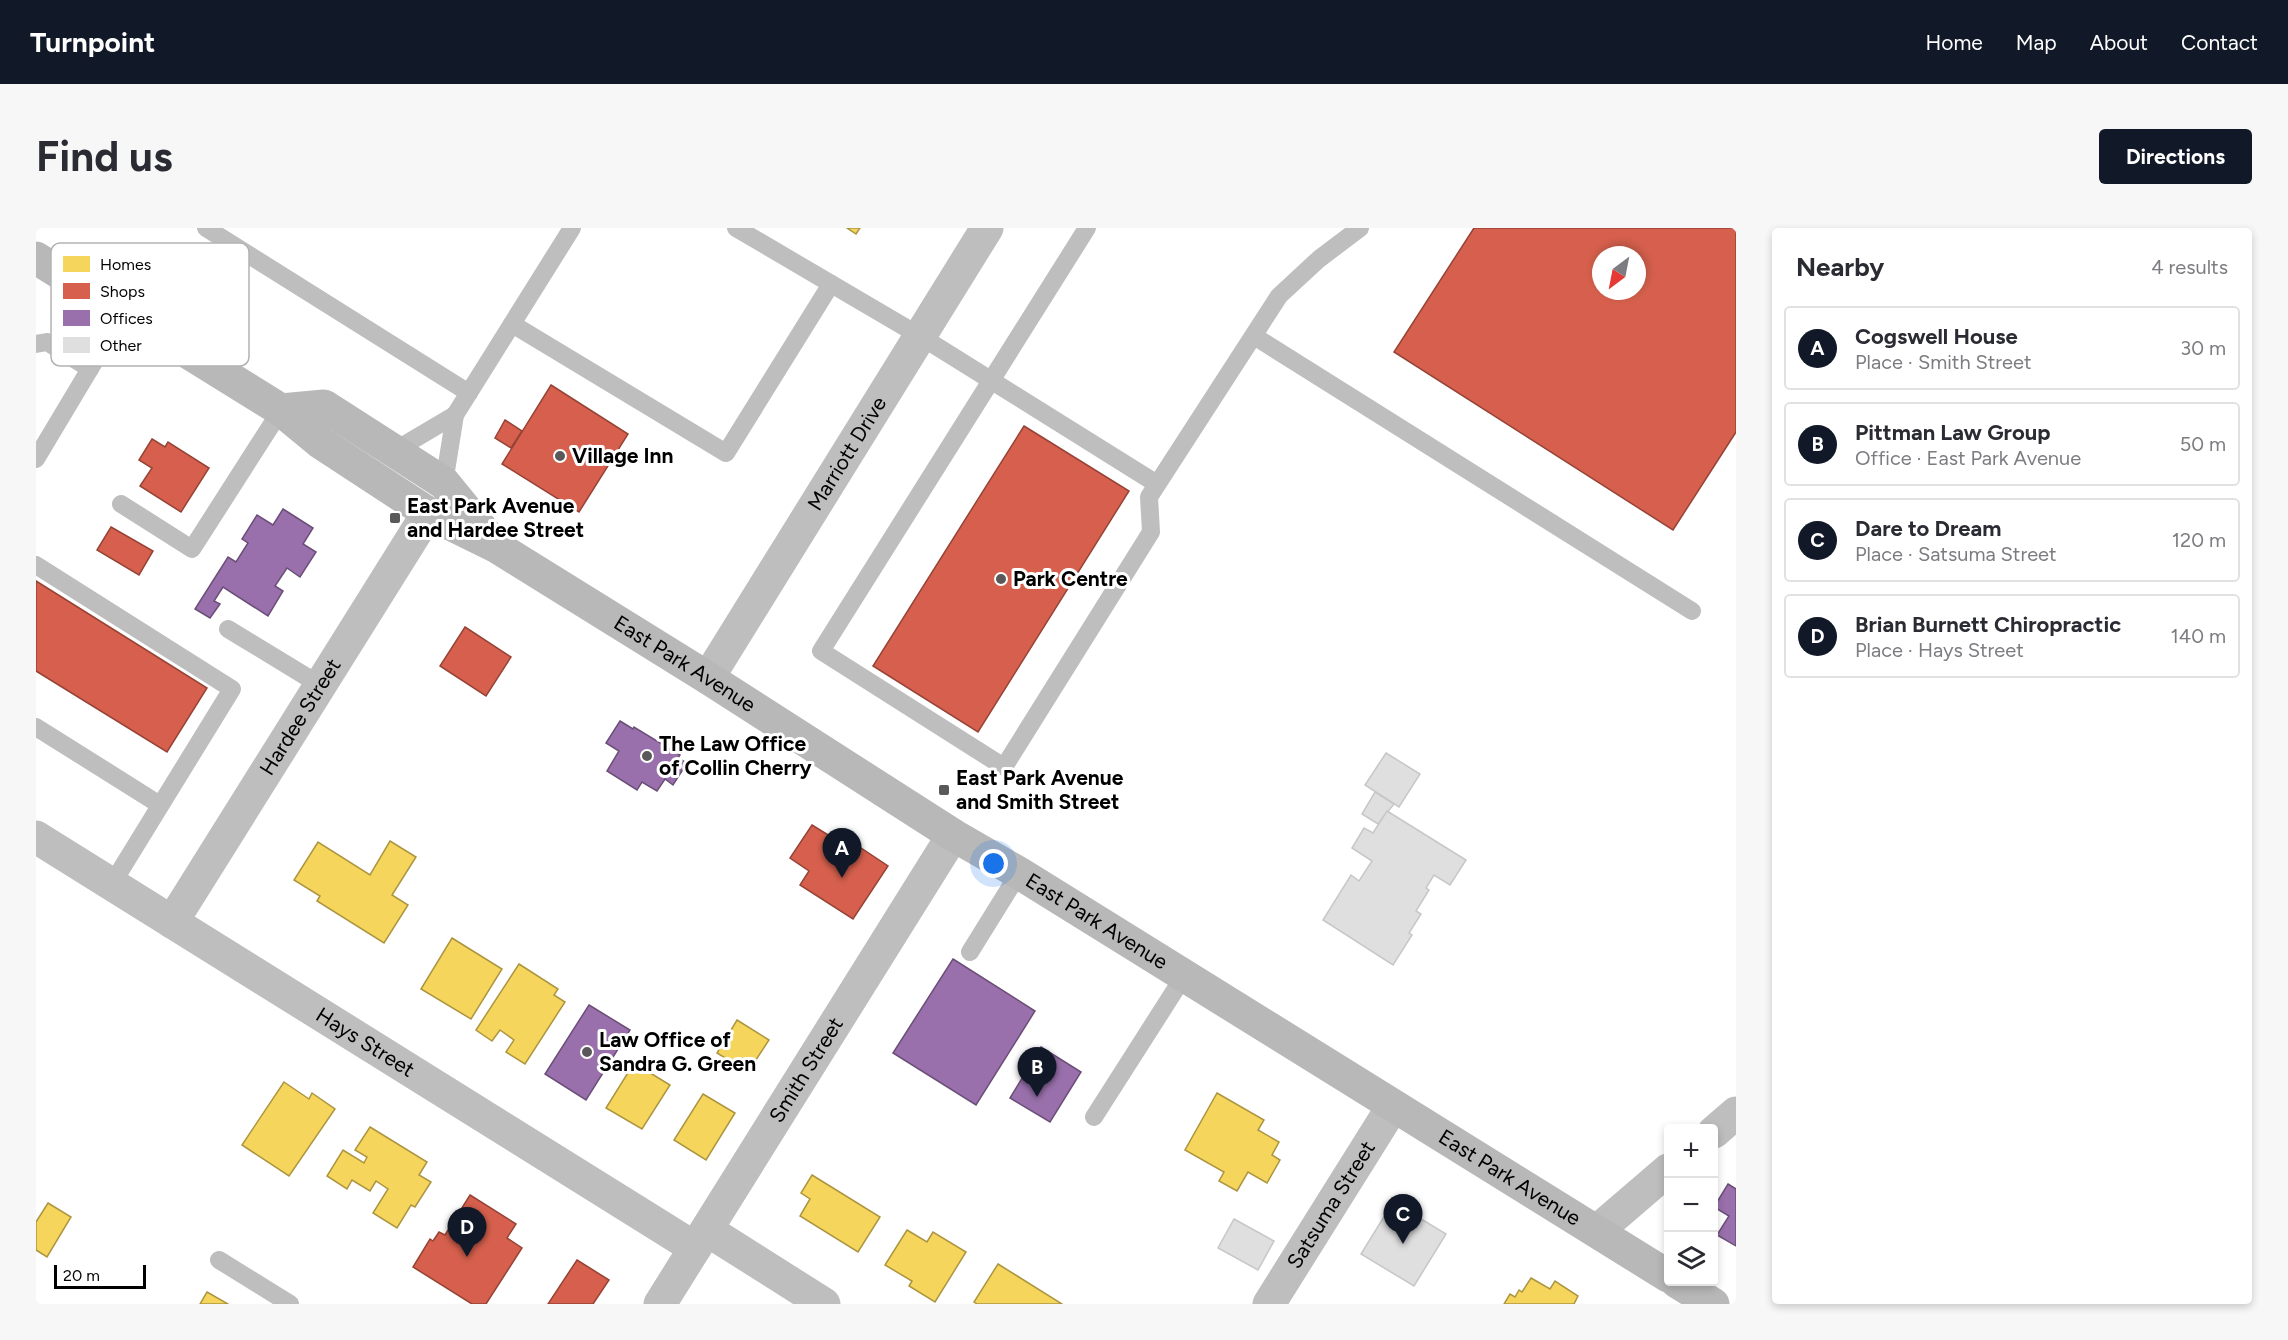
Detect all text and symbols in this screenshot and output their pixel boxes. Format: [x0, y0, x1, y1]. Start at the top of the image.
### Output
text: Turnpoint [30, 25, 155, 59]
text: Home [1926, 30, 1983, 55]
text: Map [2016, 30, 2057, 55]
text: About [2090, 30, 2148, 55]
text: Contact [2181, 30, 2258, 55]
button: Directions [2099, 129, 2252, 184]
text: Find us [36, 131, 173, 182]
legend [51, 243, 249, 366]
north arrow [1592, 246, 1646, 300]
text: Nearby [1796, 251, 1884, 283]
text: Homes [100, 255, 151, 274]
text: 4 results [2151, 255, 2228, 279]
text: Shops [100, 282, 145, 301]
text: Offices [100, 309, 153, 328]
text: Cogswell House [1855, 323, 2018, 350]
text: Other [100, 336, 142, 355]
text: A [1810, 336, 1825, 360]
text: 30 m [2180, 336, 2226, 360]
text: Place · Smith Street [1855, 350, 2031, 374]
street label: Marriott Drive [802, 392, 891, 515]
text: Pittman Law Group [1855, 419, 2050, 446]
text: B [1811, 432, 1824, 456]
text: 50 m [2180, 432, 2226, 456]
place label: Village Inn [572, 443, 673, 468]
text: Office · East Park Avenue [1855, 446, 2081, 470]
marker: Village Inn [553, 449, 567, 463]
place label: East Park Avenue and Hardee Street [407, 493, 584, 542]
marker: East Park Avenue and Hardee Street [388, 511, 402, 525]
text: Dare to Dream [1855, 515, 2001, 542]
text: C [1810, 528, 1825, 552]
text: 120 m [2172, 528, 2226, 552]
text: Place · Satsuma Street [1855, 542, 2057, 566]
place label: Park Centre [1013, 566, 1128, 591]
marker: Park Centre [994, 572, 1008, 586]
street label: East Park Avenue [610, 610, 760, 717]
text: Brian Burnett Chiropractic [1855, 611, 2121, 638]
text: D [1811, 624, 1825, 648]
text: 140 m [2171, 624, 2226, 648]
text: Place · Hays Street [1855, 638, 2024, 662]
street label: Hardee Street [254, 654, 346, 780]
place label: The Law Office of Collin Cherry [659, 731, 812, 780]
marker: The Law Office of Collin Cherry [640, 749, 654, 763]
place label: East Park Avenue and Smith Street [956, 765, 1124, 814]
marker: East Park Avenue and Smith Street [937, 783, 951, 797]
pin: A [822, 828, 862, 878]
your location [979, 849, 1008, 878]
street label: East Park Avenue [1021, 867, 1173, 974]
street label: Hays Street [312, 1002, 419, 1082]
street label: Smith Street [764, 1012, 848, 1127]
place label: Law Office of Sandra G. Green [599, 1027, 756, 1076]
marker: Law Office of Sandra G. Green [580, 1045, 594, 1059]
pin: B [1018, 1048, 1056, 1097]
street label: East Park Avenue [1434, 1124, 1585, 1231]
map controls [1664, 1124, 1718, 1286]
button: + [1664, 1124, 1718, 1178]
street label: Satsuma Street [1281, 1136, 1380, 1273]
button: − [1664, 1178, 1718, 1232]
pin: C [1384, 1194, 1422, 1244]
pin: D [448, 1208, 486, 1257]
button: layers [1664, 1232, 1718, 1286]
scale bar [54, 1262, 146, 1290]
text: 20 m [63, 1266, 100, 1285]

